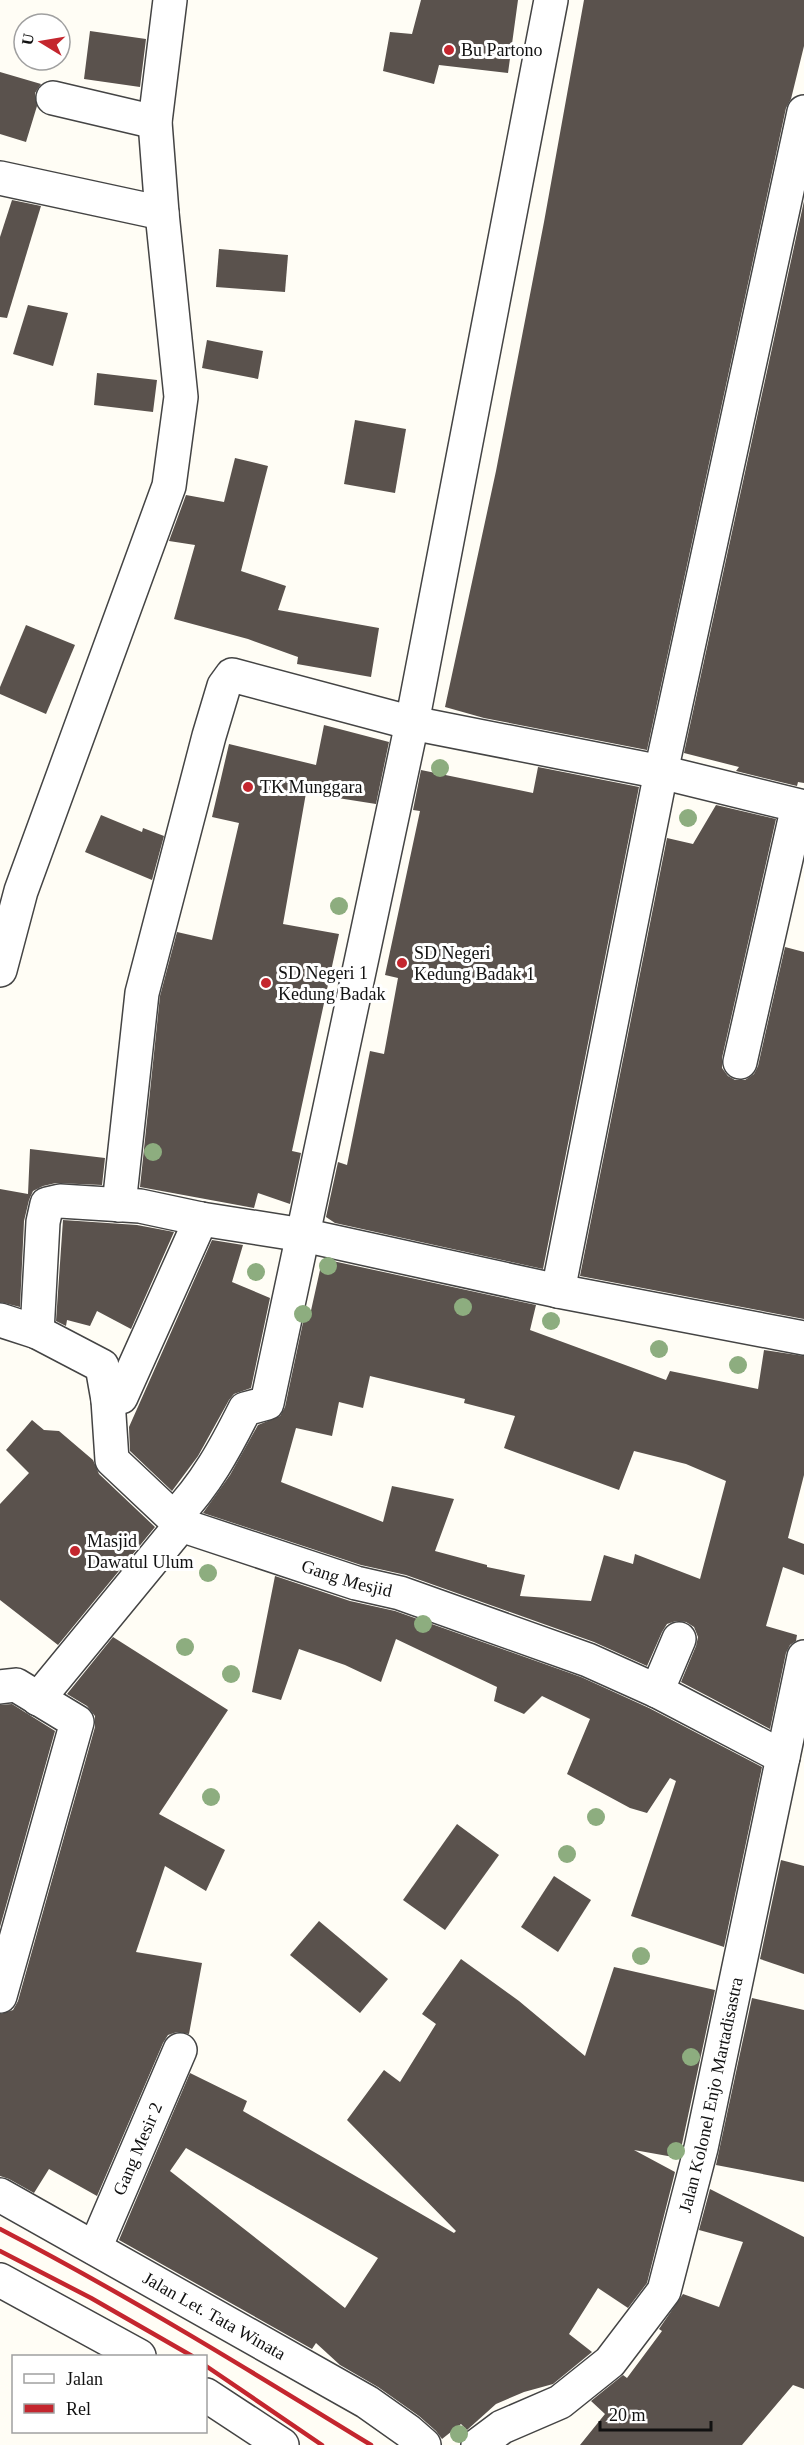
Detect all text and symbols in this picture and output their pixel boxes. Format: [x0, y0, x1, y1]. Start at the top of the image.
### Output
north arrow [12, 12, 72, 72]
text: U [18, 32, 37, 47]
place label: Bu Partono [461, 40, 543, 60]
marker: Bu Partono [442, 43, 456, 57]
place label: TK Munggara [260, 777, 362, 797]
marker: TK Munggara [241, 780, 255, 794]
place label: SD Negeri Kedung Badak 1 [414, 943, 535, 984]
marker: SD Negeri Kedung Badak 1 [395, 956, 409, 970]
place label: SD Negeri 1 Kedung Badak [278, 963, 385, 1004]
marker: SD Negeri 1 Kedung Badak [259, 976, 273, 990]
place label: Masjid Dawatul Ulum [87, 1531, 193, 1572]
marker: Masjid Dawatul Ulum [68, 1544, 82, 1558]
street label: Gang Mesjid [299, 1556, 394, 1601]
street label: Jalan Kolonel Enjo Martadisastra [675, 1975, 747, 2215]
street label: Gang Mesir 2 [109, 2099, 166, 2198]
street label: Jalan Let. Tata Winata [139, 2268, 289, 2364]
legend [12, 2355, 207, 2433]
text: Jalan [66, 2369, 103, 2389]
scale bar [600, 2394, 711, 2432]
text: Rel [66, 2399, 91, 2419]
text: 20 m [609, 2405, 646, 2425]

